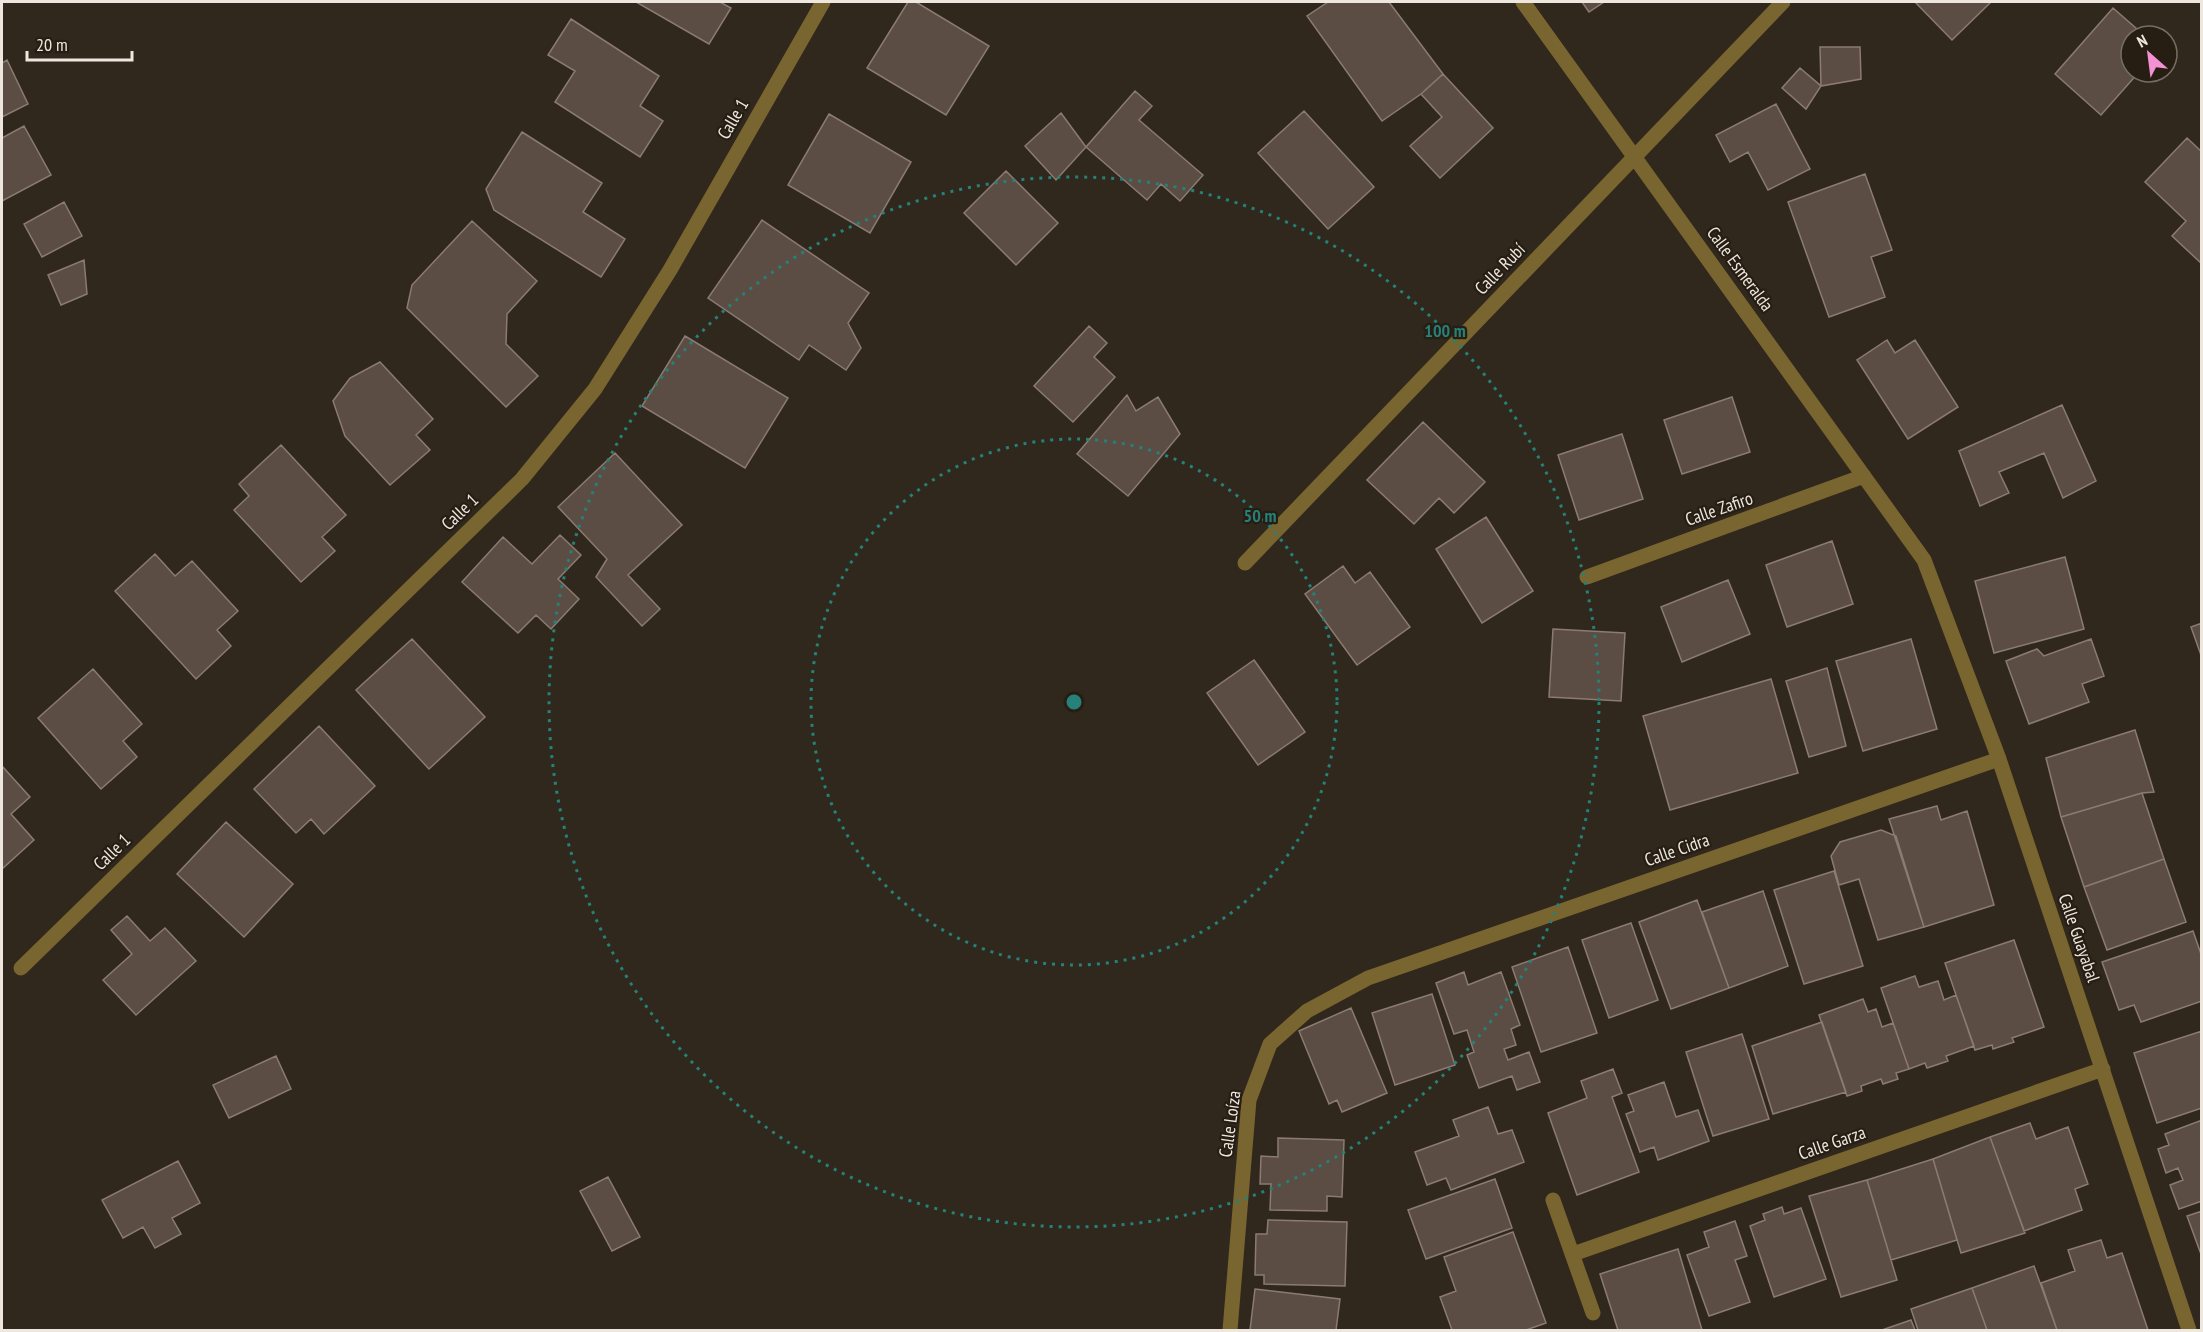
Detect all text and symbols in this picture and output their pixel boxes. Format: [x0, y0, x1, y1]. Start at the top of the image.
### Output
scale bar [27, 24, 132, 62]
north arrow [2119, 24, 2179, 84]
text: N [2133, 30, 2150, 52]
text: 20 m [36, 33, 68, 56]
street label: Calle 1 [712, 94, 753, 143]
street label: Calle Esmeralda [1702, 222, 1779, 316]
street label: Calle Rubí [1469, 238, 1530, 299]
text: 100 m [1424, 319, 1466, 342]
street label: Calle Zafiro [1682, 486, 1756, 531]
street label: Calle 1 [436, 488, 483, 535]
text: 50 m [1244, 504, 1276, 527]
centre of rings [1064, 692, 1084, 712]
street label: Calle 1 [88, 828, 135, 875]
street label: Calle Cidra [1641, 828, 1712, 871]
street label: Calle Guayabal [2054, 891, 2106, 986]
street label: Calle Loíza [1213, 1089, 1246, 1159]
street label: Calle Garza [1795, 1120, 1868, 1165]

